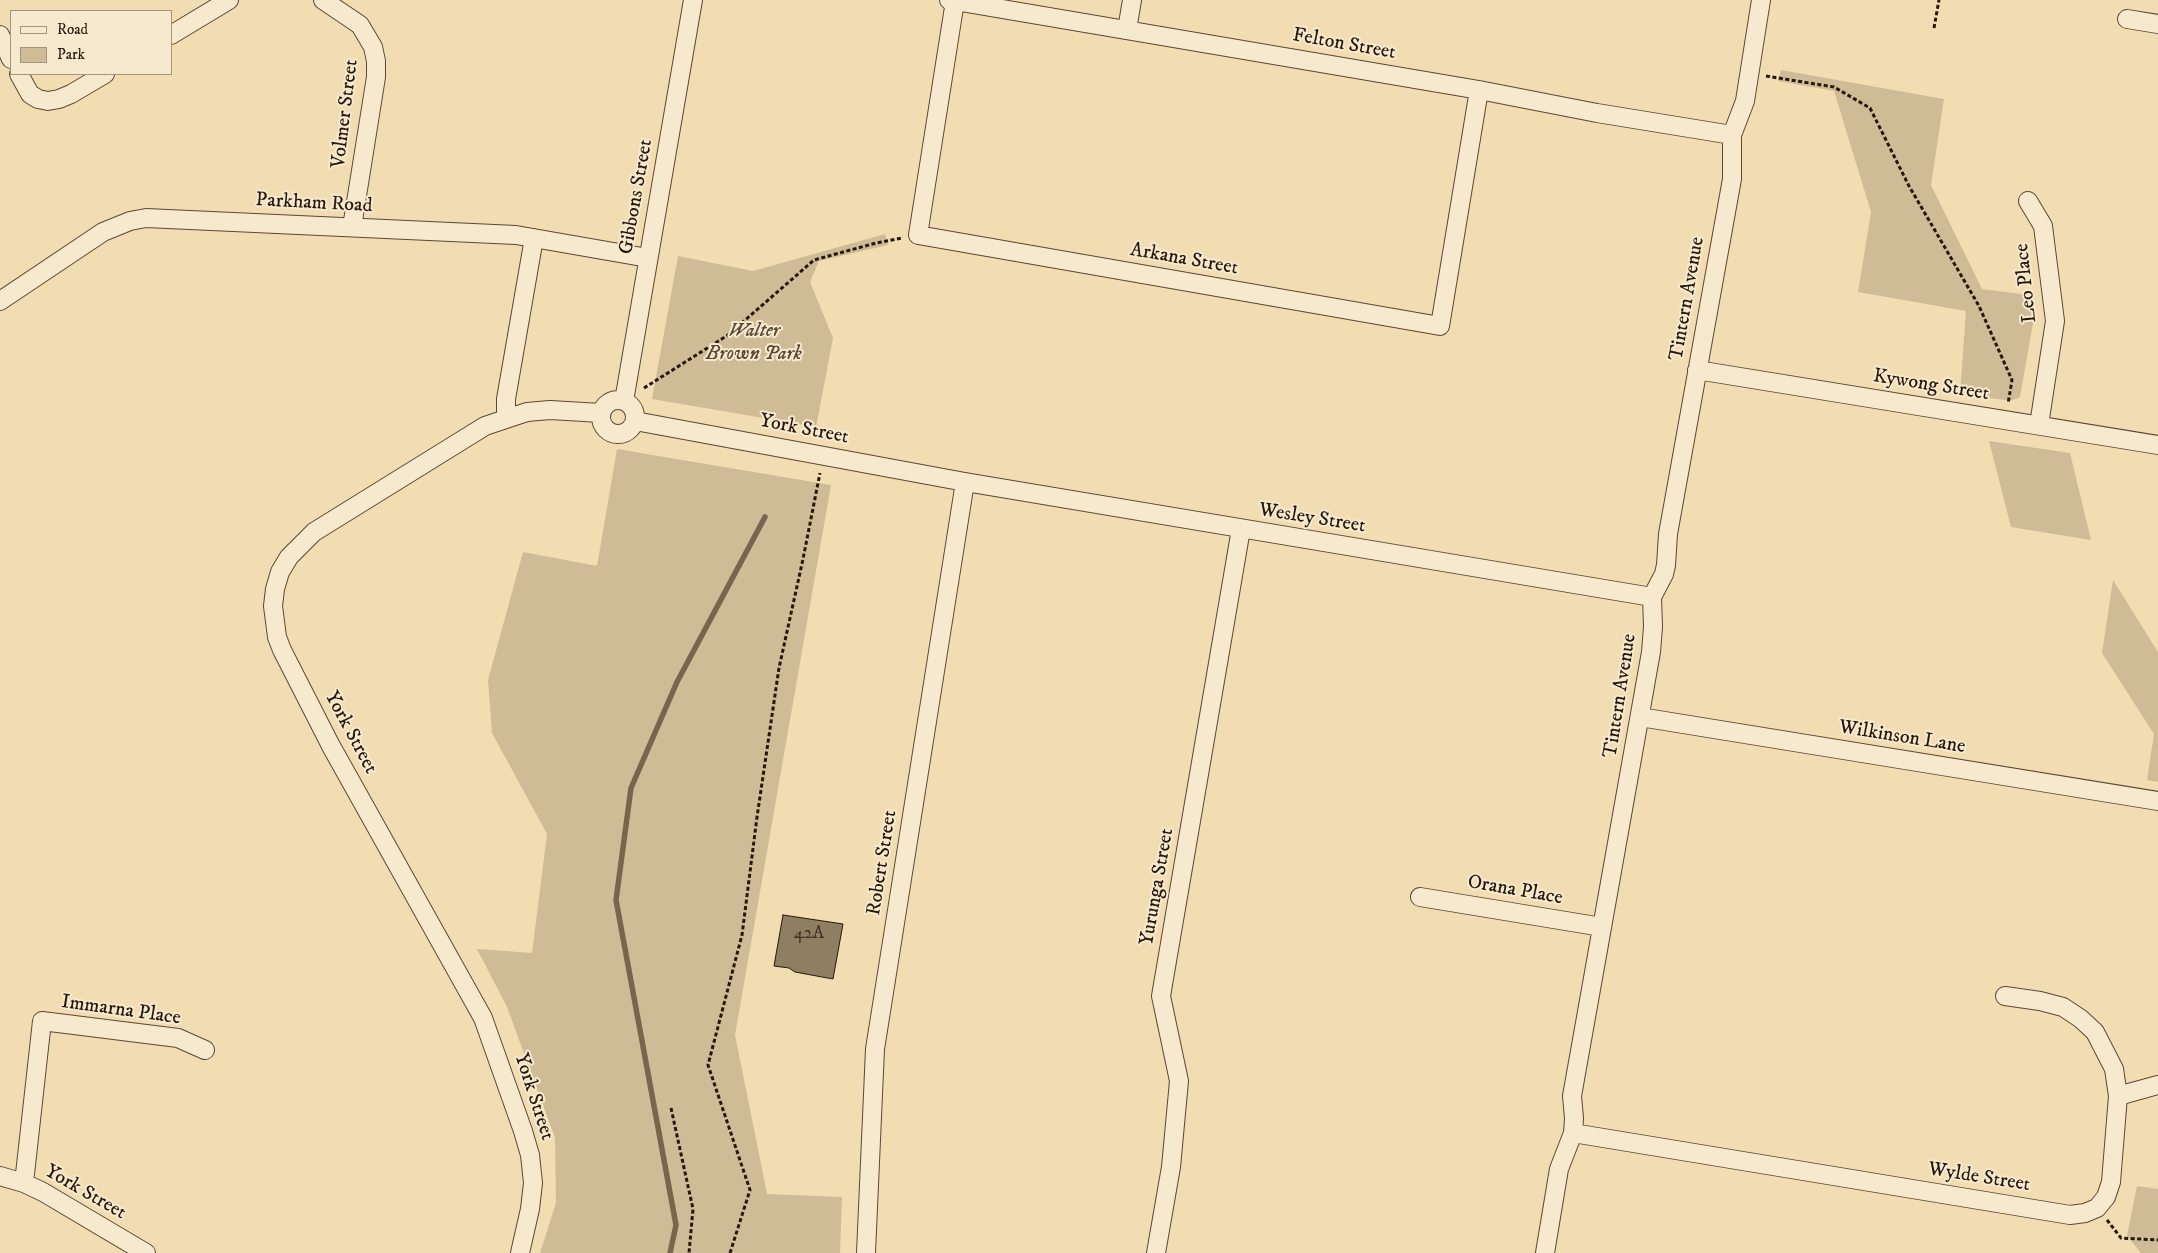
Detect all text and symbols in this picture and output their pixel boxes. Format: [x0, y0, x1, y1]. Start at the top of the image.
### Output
legend [10, 10, 172, 75]
text: Road [57, 20, 88, 39]
street label: Felton Street [1291, 24, 1397, 66]
text: Park [57, 45, 85, 64]
street label: Volmer Street [327, 58, 365, 170]
street label: Gibbons Street [615, 138, 659, 256]
street label: Parkham Road [255, 189, 373, 219]
street label: Tintern Avenue [1665, 235, 1711, 363]
street label: Arkana Street [1128, 239, 1240, 281]
street label: Leo Place [2011, 242, 2043, 324]
park label: Walter Brown Park [706, 320, 802, 367]
street label: Kywong Street [1871, 365, 1991, 407]
street label: York Street [758, 410, 850, 450]
street label: Wesley Street [1257, 499, 1367, 539]
street label: Tintern Avenue [1599, 632, 1643, 760]
street label: York Street [318, 688, 382, 778]
street label: Wilkinson Lane [1837, 716, 1967, 760]
street label: Robert Street [863, 809, 903, 917]
street label: Yurunga Street [1136, 827, 1180, 947]
street label: Orana Place [1466, 871, 1564, 911]
house number: 42A [794, 923, 824, 945]
street label: Immarna Place [60, 991, 182, 1031]
street label: York Street [508, 1051, 558, 1143]
street label: Wylde Street [1926, 1158, 2032, 1198]
street label: York Street [40, 1160, 130, 1226]

